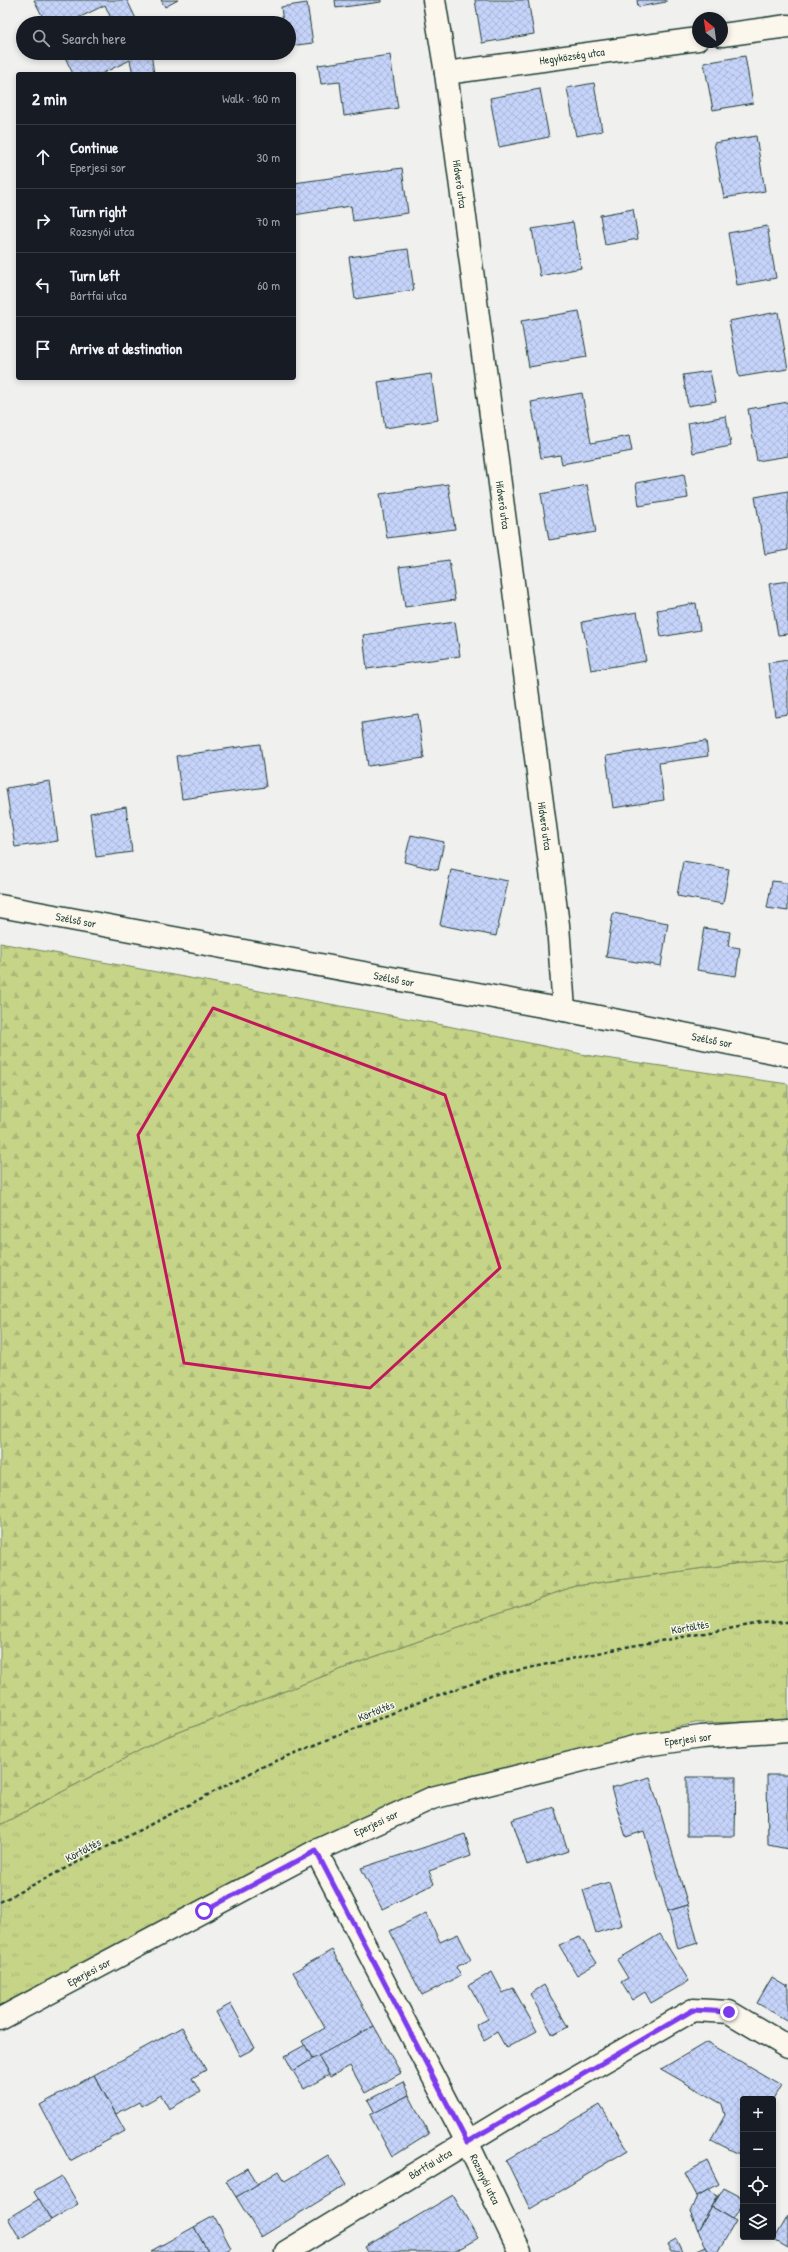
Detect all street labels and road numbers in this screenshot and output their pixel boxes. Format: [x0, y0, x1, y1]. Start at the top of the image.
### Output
street label: Hegyközség utca [539, 44, 606, 67]
street label: Hídverő utca [450, 159, 470, 210]
street label: Hídverő utca [493, 480, 513, 531]
street label: Hídverő utca [535, 801, 555, 852]
street label: Szélső sor [54, 909, 98, 931]
street label: Szélső sor [372, 968, 416, 990]
street label: Szélső sor [690, 1029, 734, 1051]
street label: Körtöltés [670, 1617, 710, 1637]
street label: Körtöltés [356, 1697, 396, 1725]
street label: Eperjesi sor [664, 1729, 713, 1749]
street label: Eperjesi sor [352, 1806, 401, 1839]
street label: Körtöltés [63, 1835, 103, 1865]
street label: Eperjesi sor [65, 1954, 114, 1989]
street label: Bártfai utca [406, 2145, 455, 2182]
street label: Rozsnyói utca [467, 2152, 503, 2207]

